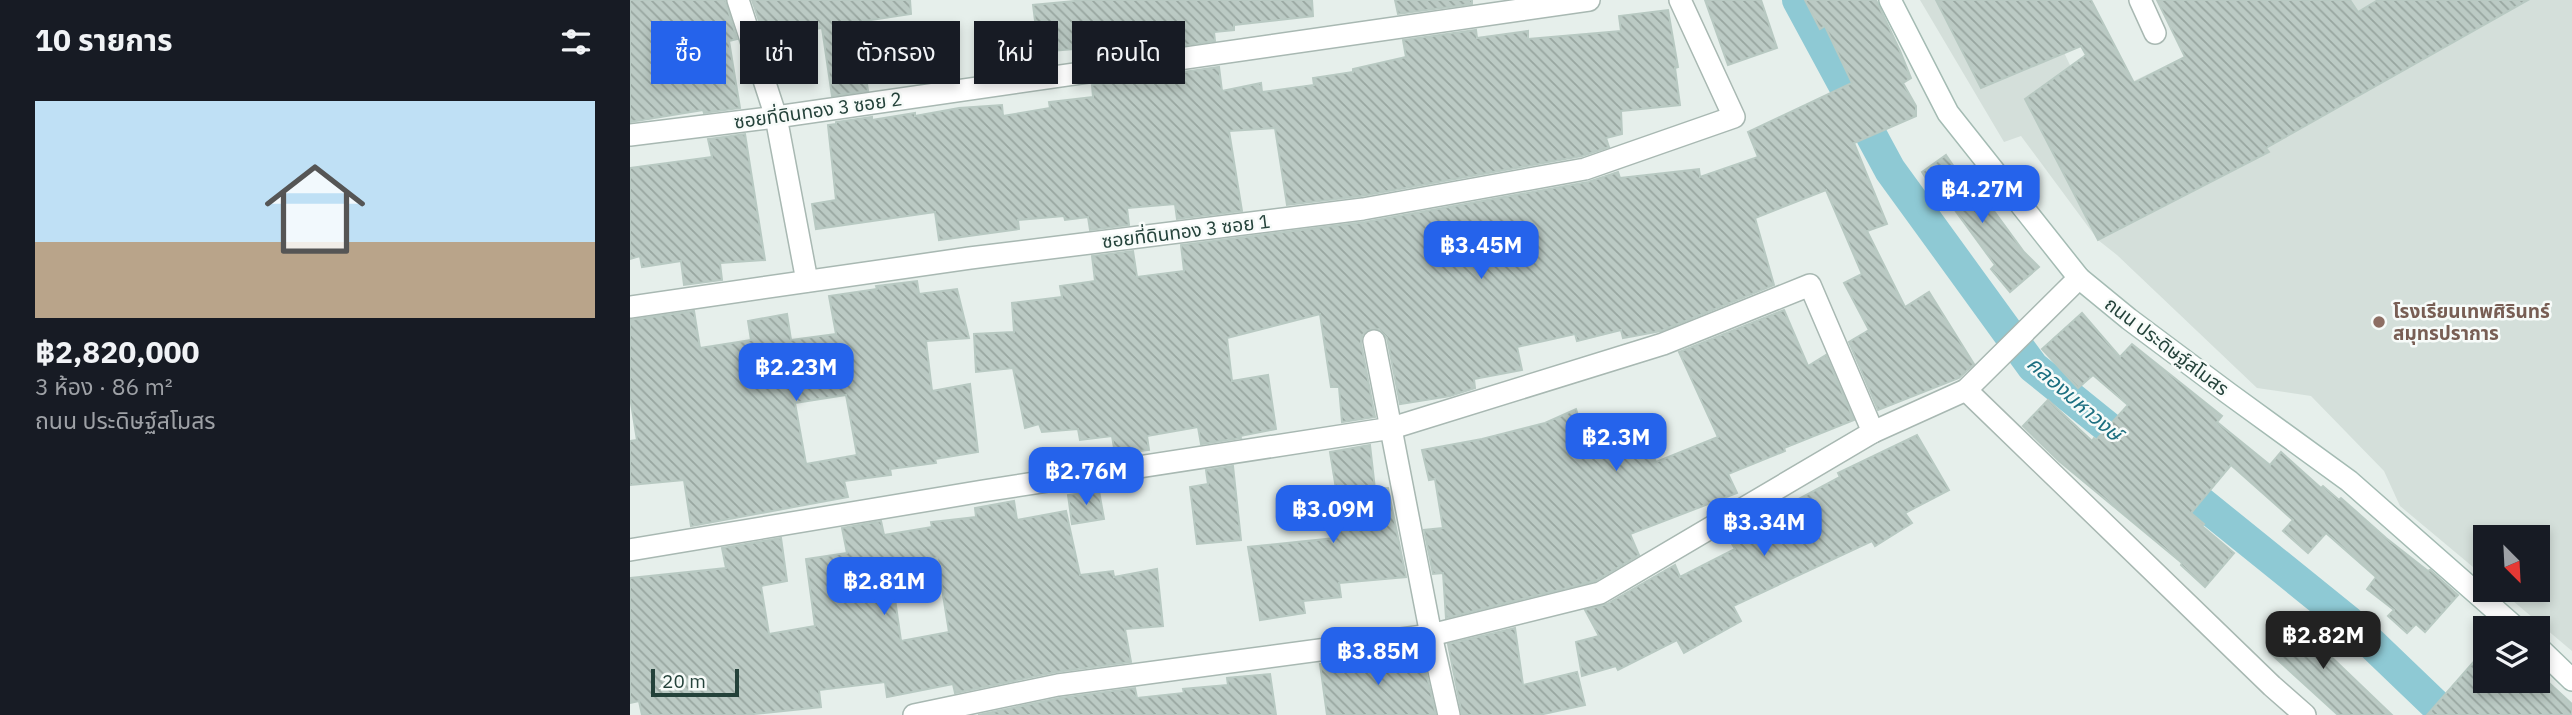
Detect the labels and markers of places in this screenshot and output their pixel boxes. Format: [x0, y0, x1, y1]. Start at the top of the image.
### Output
pin: ฿4.27M [1925, 166, 2039, 225]
pin: ฿3.45M [1424, 222, 1538, 281]
place label: โรงเรียนเทพศิรินทร์ สมุทรปราการ [2393, 299, 2550, 345]
marker: โรงเรียนเทพศิรินทร์ สมุทรปราการ [2371, 314, 2387, 330]
pin: ฿2.23M [739, 344, 853, 403]
pin: ฿2.3M [1567, 414, 1665, 473]
pin: ฿2.76M [1029, 448, 1143, 507]
pin: ฿3.09M [1276, 486, 1390, 545]
pin: ฿3.34M [1707, 498, 1821, 558]
pin: ฿2.81M [827, 558, 941, 617]
pin: ฿2.82M [2266, 612, 2380, 671]
pin: ฿3.85M [1321, 628, 1435, 687]

